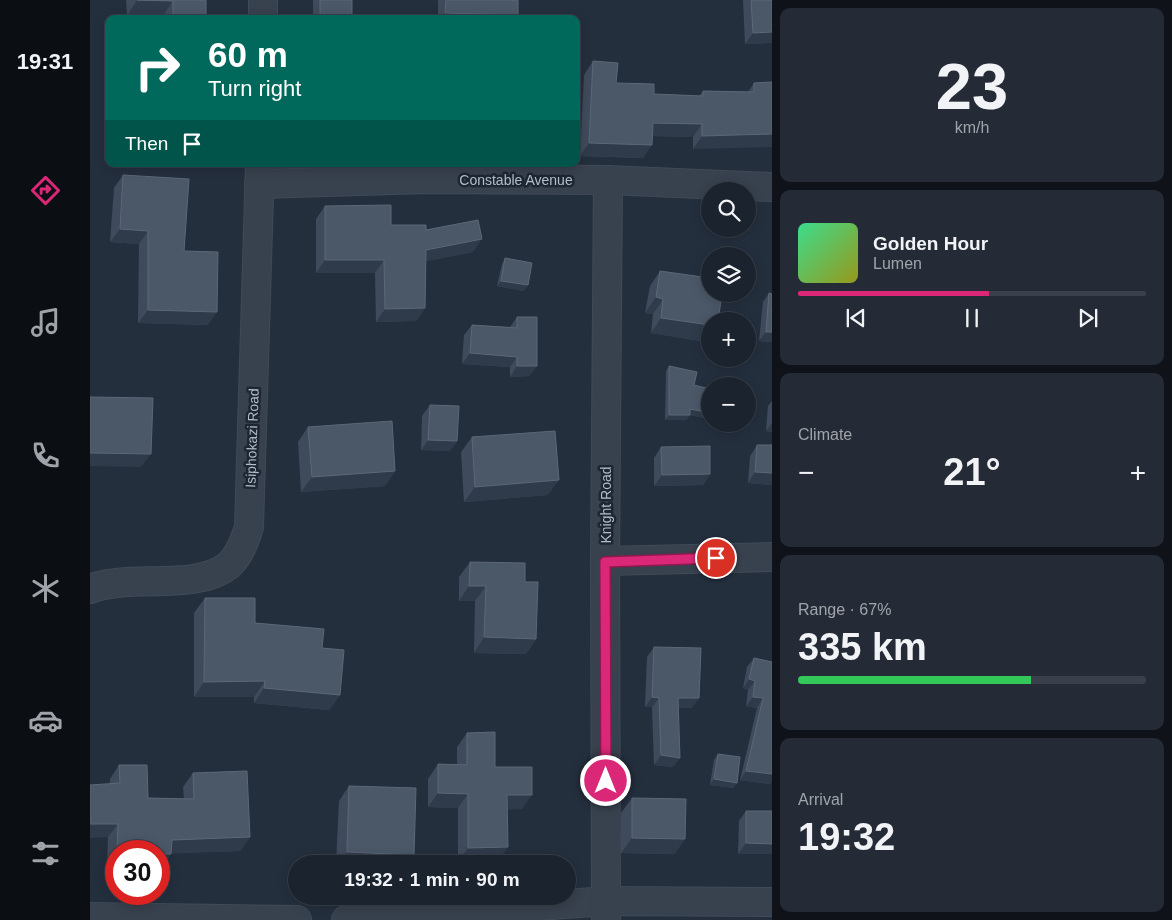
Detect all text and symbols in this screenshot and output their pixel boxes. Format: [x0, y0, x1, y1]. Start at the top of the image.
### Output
icon: right [125, 35, 190, 100]
text: 60 m [208, 35, 288, 74]
text: 19:31 [17, 49, 73, 74]
text: 23 [936, 50, 1008, 123]
text: Turn right [208, 76, 301, 101]
text: km/h [955, 119, 989, 136]
icon: arrive [178, 130, 206, 158]
text: Then [125, 133, 168, 154]
street label: Constable Avenue [459, 172, 573, 188]
icon: directions [28, 173, 63, 208]
map controls [701, 182, 756, 432]
button: search [701, 182, 756, 237]
text: Golden Hour [873, 233, 988, 254]
button: layers [701, 247, 756, 302]
text: Lumen [873, 255, 922, 272]
icon: previous [842, 304, 870, 332]
icon: pause [958, 304, 986, 332]
icon: next [1074, 304, 1102, 332]
icon: music [28, 305, 63, 340]
button: + [701, 312, 756, 367]
button: − [701, 377, 756, 432]
street label: Isiphokazi Road [242, 388, 262, 488]
text: Climate [798, 426, 852, 443]
icon: phone [28, 438, 63, 473]
text: 21° [943, 451, 1001, 493]
text: − [798, 457, 814, 488]
text: + [1130, 457, 1146, 488]
street label: Knight Road [598, 466, 614, 544]
pin [695, 537, 737, 579]
icon: arrive [702, 544, 730, 572]
icon: climate [28, 571, 63, 606]
text: Range · 67% [798, 601, 891, 618]
text: 335 km [798, 626, 927, 668]
icon: car [28, 703, 63, 738]
position arrow [579, 754, 631, 806]
text: Arrival [798, 791, 843, 808]
text: 19:32 [798, 816, 895, 858]
icon: filters [28, 836, 63, 871]
speed limit sign: 30 [105, 840, 170, 905]
text: 19:32 · 1 min · 90 m [344, 869, 520, 890]

